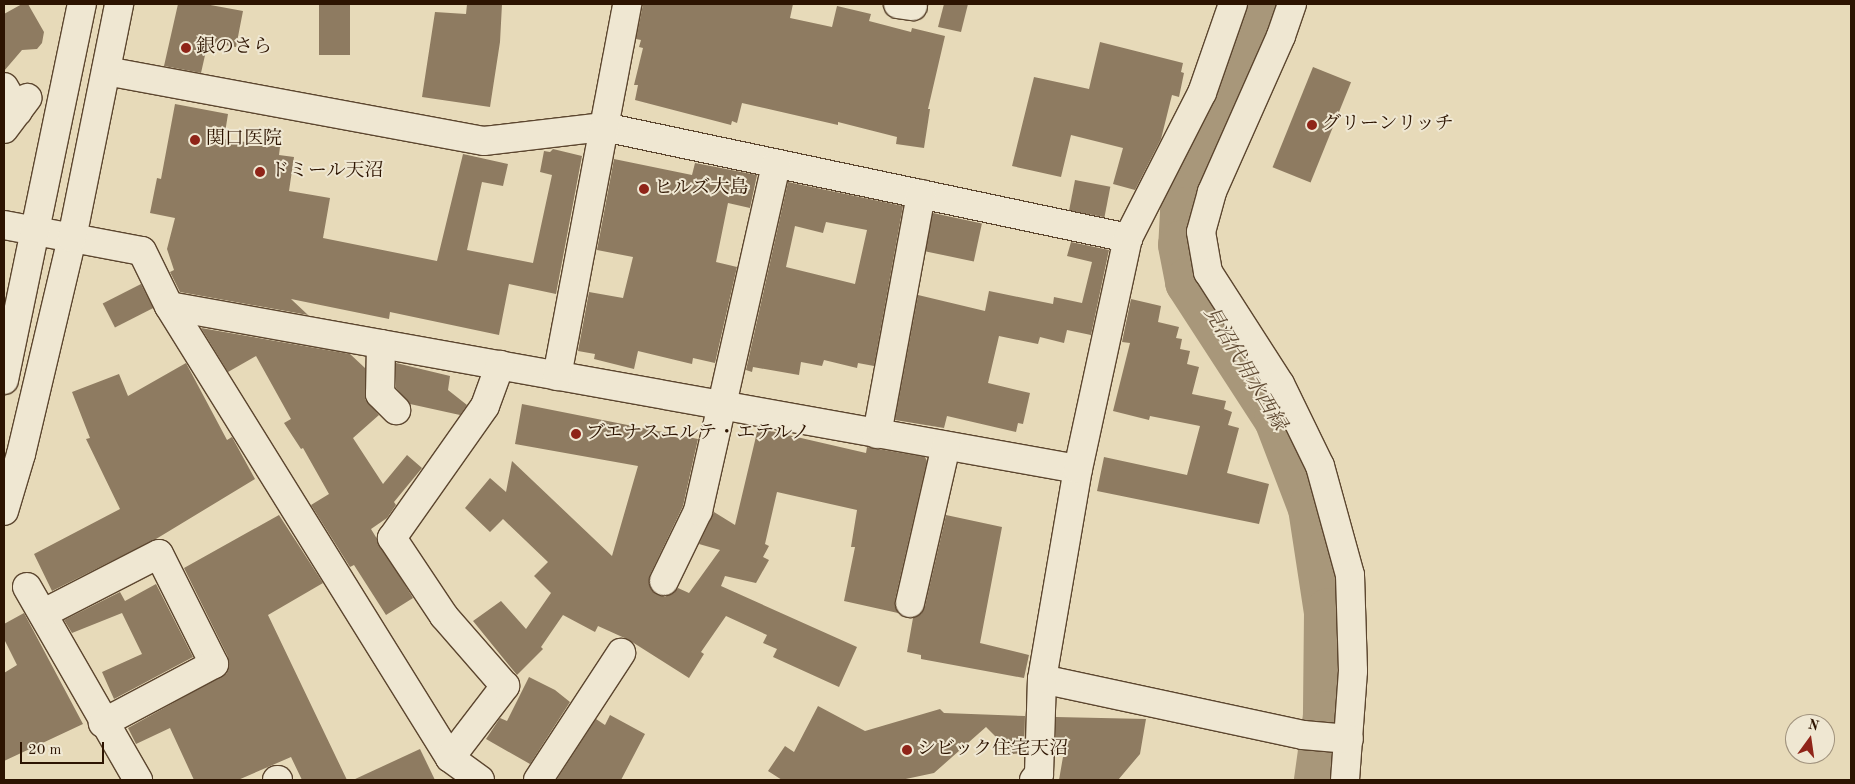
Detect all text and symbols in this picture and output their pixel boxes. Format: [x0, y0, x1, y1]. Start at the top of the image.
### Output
place label: 銀のさら [196, 37, 272, 59]
marker: 銀のさら [180, 42, 192, 54]
place label: グリーンリッチ [1322, 114, 1455, 136]
marker: グリーンリッチ [1306, 119, 1318, 131]
place label: 関口医院 [206, 129, 282, 151]
marker: 関口医院 [188, 133, 202, 147]
place label: ドミール天沼 [270, 161, 384, 183]
marker: ドミール天沼 [254, 166, 266, 178]
place label: ヒルズ大島 [654, 178, 749, 200]
marker: ヒルズ大島 [638, 183, 650, 195]
water label: 見沼代用水西縁 [1198, 303, 1290, 435]
place label: ブエナスエルテ・エテルノ [586, 423, 814, 445]
marker: ブエナスエルテ・エテルノ [570, 428, 582, 440]
north arrow [1785, 714, 1835, 764]
text: N [1806, 717, 1820, 734]
scale bar [22, 732, 106, 764]
place label: シビック住宅天沼 [917, 739, 1069, 761]
text: 20 m [28, 743, 62, 758]
marker: シビック住宅天沼 [901, 744, 913, 756]

